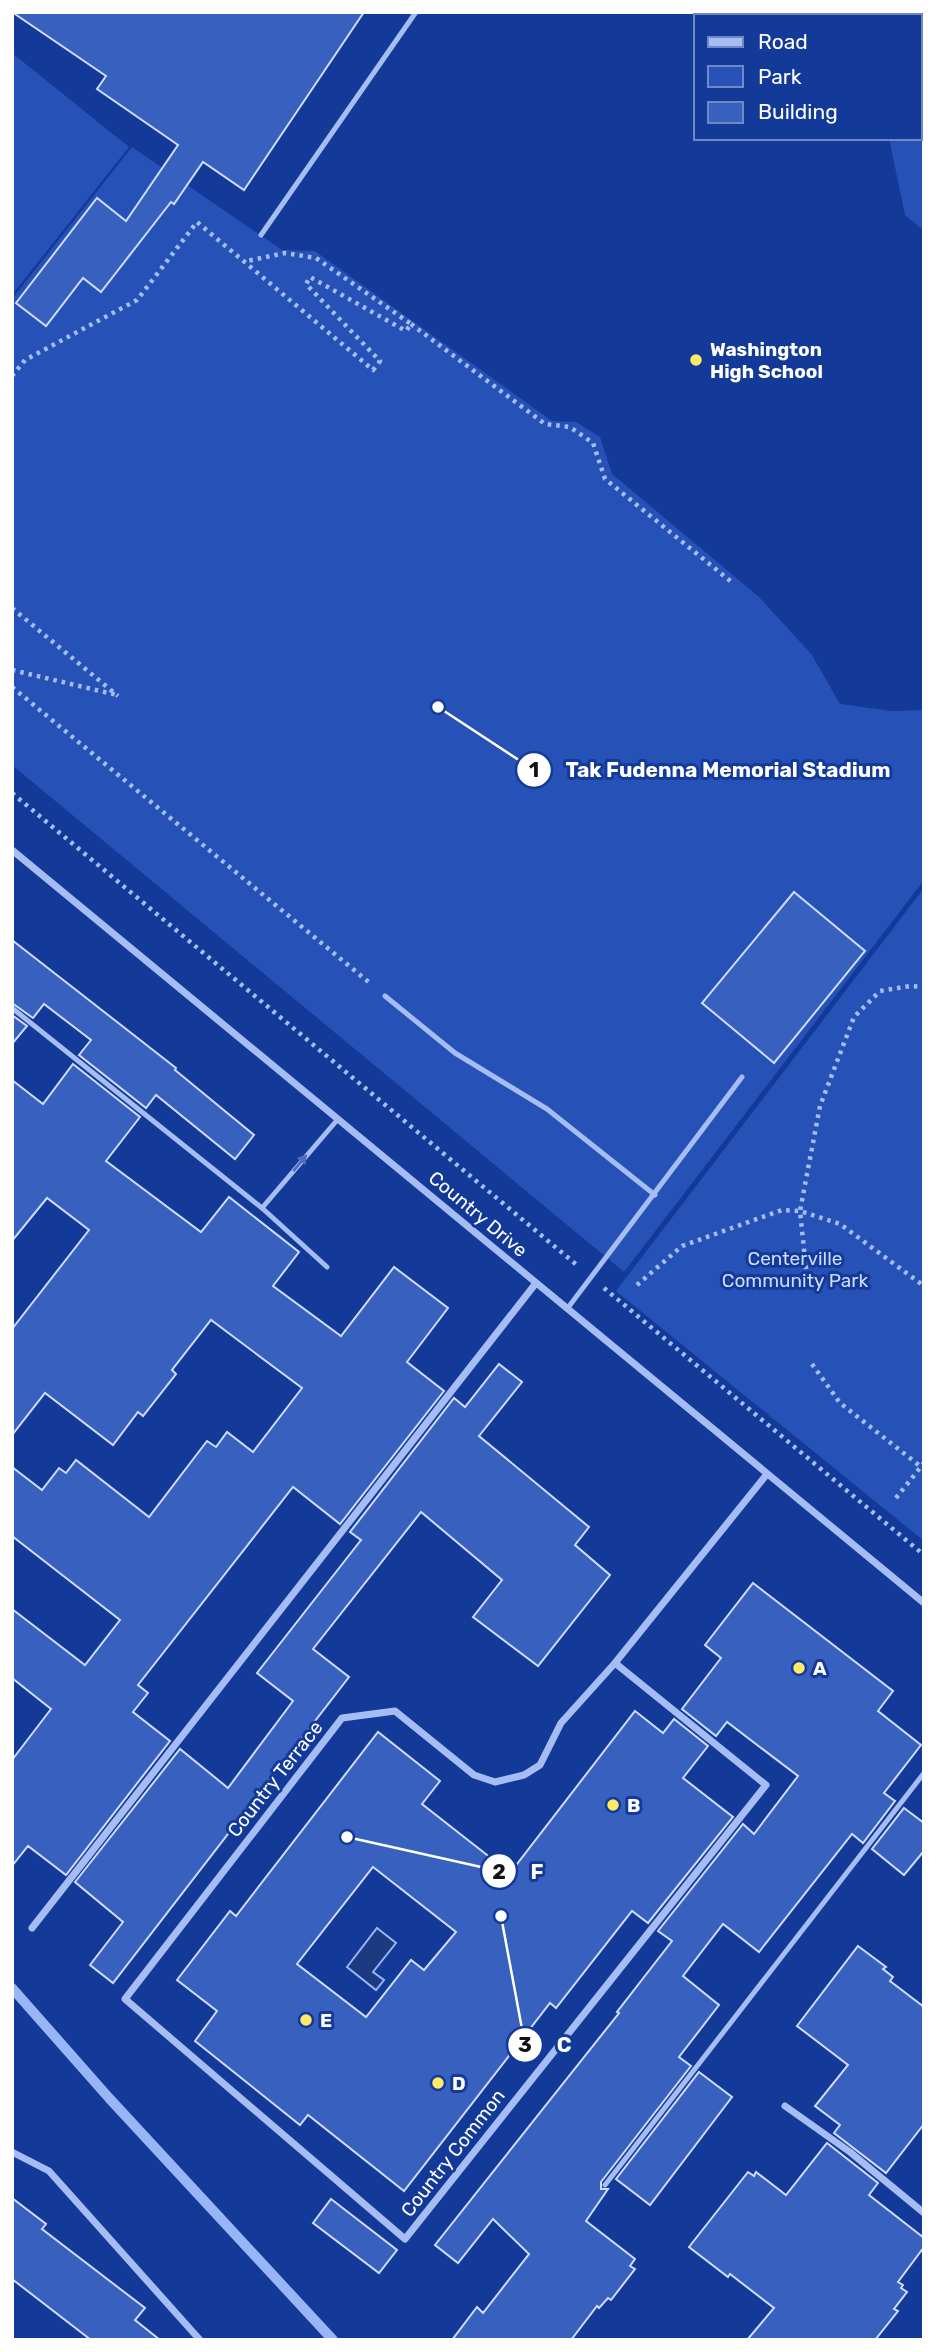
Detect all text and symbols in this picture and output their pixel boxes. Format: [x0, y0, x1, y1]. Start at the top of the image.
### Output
legend [694, 14, 922, 140]
text: Road [758, 29, 808, 54]
text: Park [758, 64, 802, 89]
text: Building [758, 99, 838, 124]
place label: Washington High School [710, 338, 823, 383]
marker: Washington High School [688, 352, 704, 368]
callout: Tak Fudenna Memorial Stadium [516, 749, 904, 791]
text: 1 [529, 757, 539, 782]
text: Tak Fudenna Memorial Stadium [566, 757, 890, 782]
one-way arrow [292, 1155, 307, 1173]
street label: Country Drive [424, 1166, 532, 1262]
park label: Centerville Community Park [722, 1247, 868, 1292]
place label: A [813, 1657, 827, 1680]
marker: A [791, 1660, 807, 1676]
street label: Country Terrace [223, 1716, 327, 1842]
place label: B [627, 1794, 640, 1817]
marker: B [605, 1797, 621, 1813]
callout: F [481, 1850, 557, 1892]
text: 2 [492, 1859, 506, 1884]
text: F [531, 1859, 544, 1884]
place label: E [320, 2009, 332, 2032]
marker: E [298, 2012, 314, 2028]
callout: C [508, 2024, 585, 2066]
text: 3 [518, 2032, 532, 2057]
text: C [557, 2032, 572, 2057]
place label: D [452, 2072, 466, 2095]
marker: D [430, 2075, 446, 2091]
street label: Country Common [396, 2085, 510, 2221]

